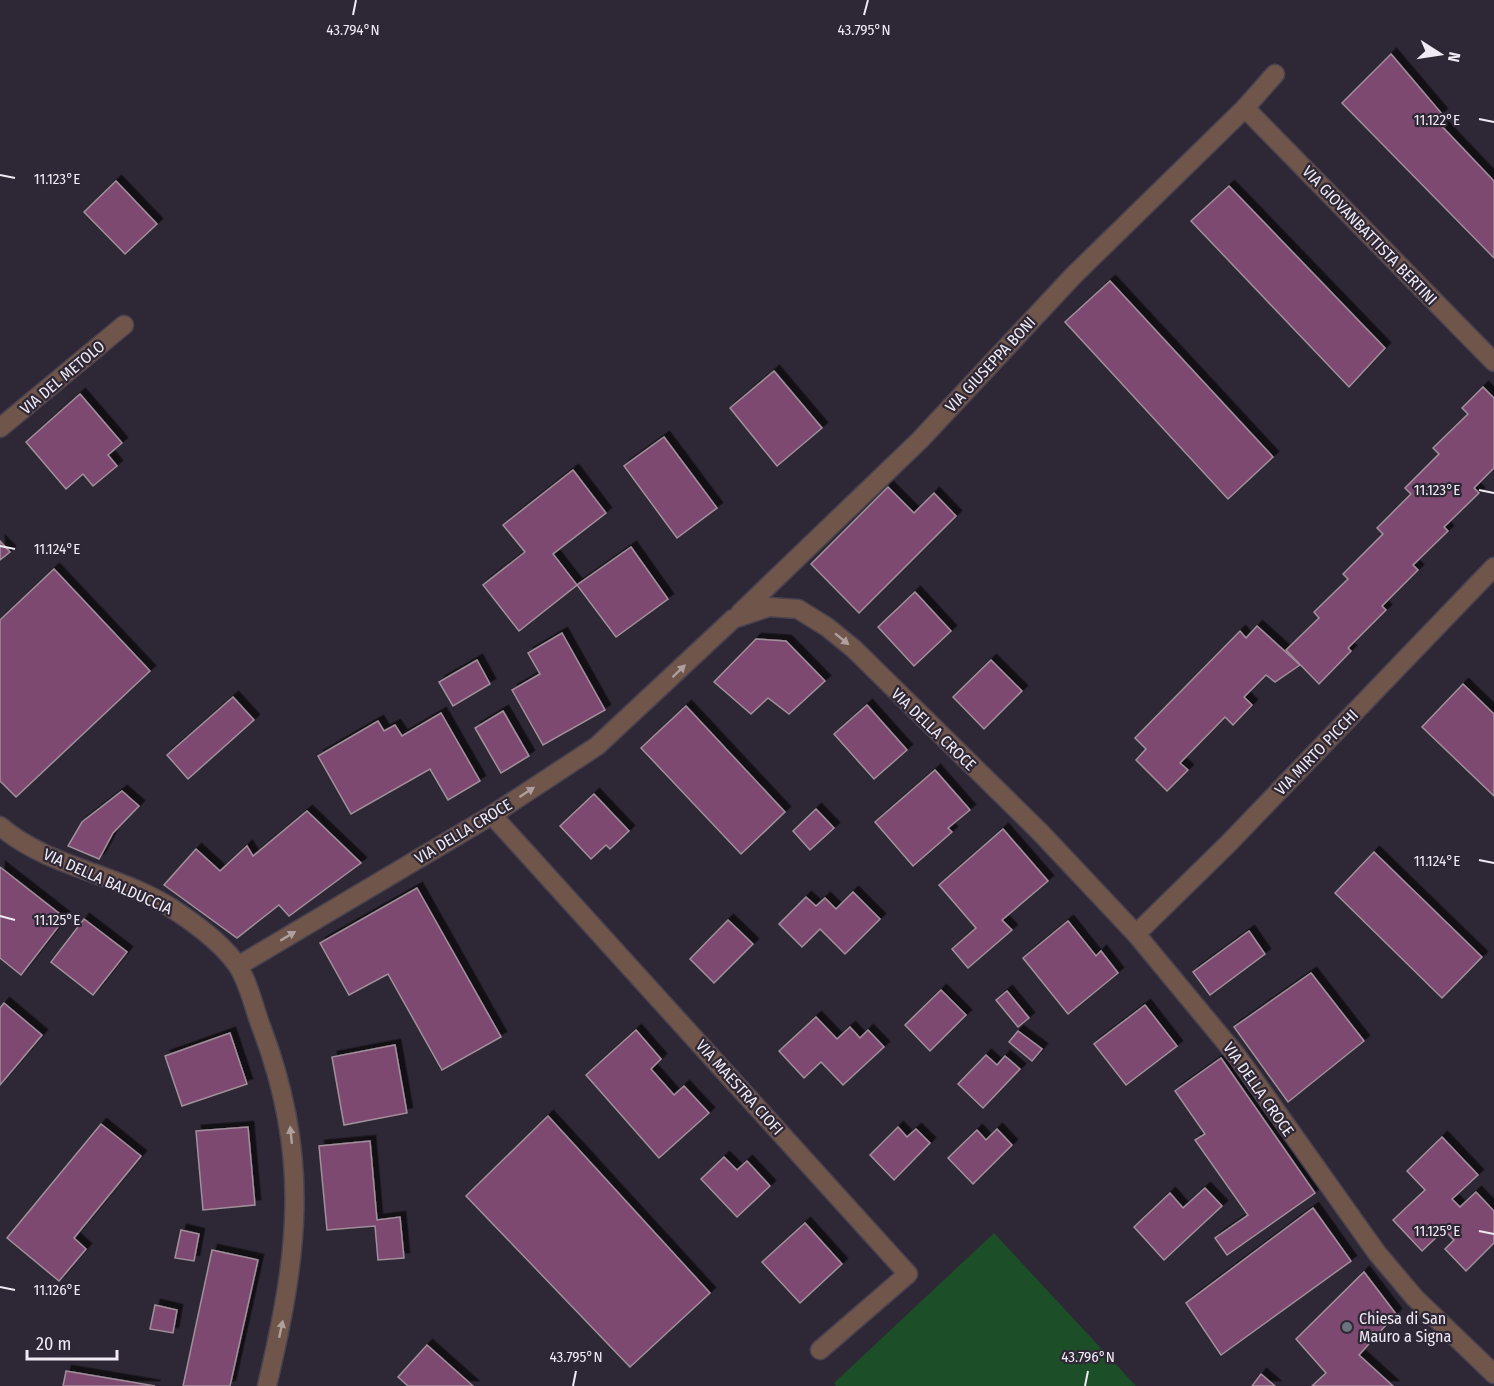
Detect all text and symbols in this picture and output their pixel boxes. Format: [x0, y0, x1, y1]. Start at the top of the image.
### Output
text: 43.794°N [326, 21, 380, 39]
text: 43.795°N [837, 21, 891, 39]
north arrow [1410, 24, 1470, 84]
text: N [1444, 50, 1464, 64]
text: 11.122°E [1414, 111, 1460, 129]
street label: VIA GIOVANBATTISTA BERTINI [1298, 162, 1441, 309]
text: 11.123°E [34, 170, 80, 188]
street label: VIA GIUSEPPA BONI [941, 313, 1039, 416]
street label: VIA DEL METOLO [16, 337, 108, 418]
text: 11.123°E [1414, 481, 1460, 499]
text: 11.124°E [34, 540, 80, 558]
one-way arrow [834, 632, 849, 644]
one-way arrow [671, 664, 685, 678]
street label: VIA DELLA CROCE [887, 684, 980, 774]
street label: VIA MIRTO PICCHI [1271, 706, 1362, 799]
one-way arrow [519, 787, 535, 798]
street label: VIA DELLA CROCE [411, 795, 515, 868]
street label: VIA DELLA BALDUCCIA [40, 844, 176, 919]
text: 11.124°E [1414, 852, 1460, 870]
text: 11.125°E [34, 911, 80, 929]
one-way arrow [280, 930, 296, 941]
street label: VIA MAESTRA CIOFI [692, 1036, 787, 1139]
street label: VIA DELLA CROCE [1219, 1039, 1298, 1140]
one-way arrow [286, 1126, 296, 1145]
text: 11.125°E [1414, 1222, 1460, 1240]
text: 11.126°E [34, 1281, 81, 1299]
place label: Chiesa di San Mauro a Signa [1359, 1309, 1451, 1346]
one-way arrow [277, 1319, 286, 1338]
marker: Chiesa di San Mauro a Signa [1340, 1320, 1354, 1334]
scale bar [27, 1323, 117, 1361]
text: 20 m [36, 1333, 71, 1355]
text: 43.795°N [549, 1348, 603, 1366]
text: 43.796°N [1061, 1348, 1115, 1366]

